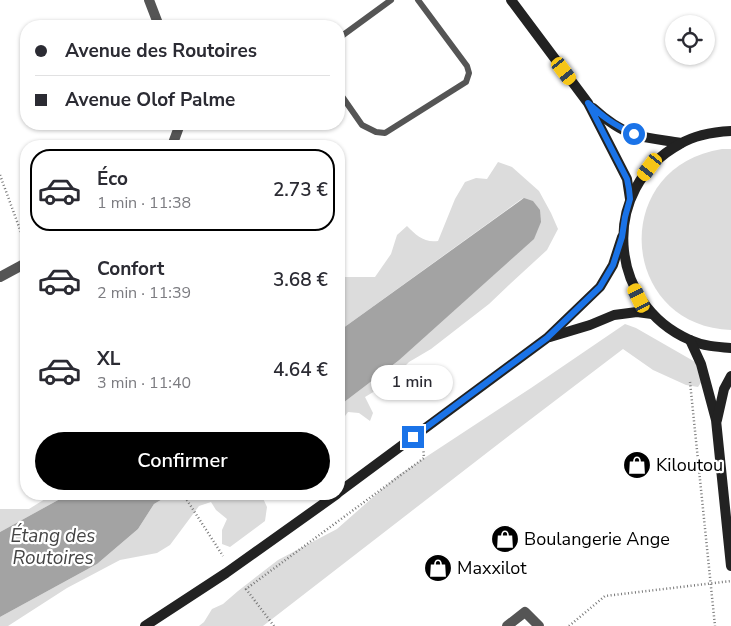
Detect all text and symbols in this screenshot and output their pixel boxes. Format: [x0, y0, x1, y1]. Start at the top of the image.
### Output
map controls [665, 15, 715, 65]
button: locate [665, 15, 715, 65]
text: Avenue des Routoires [65, 38, 257, 64]
car [548, 55, 579, 87]
text: Avenue Olof Palme [65, 87, 235, 113]
route start [623, 123, 645, 145]
car [634, 151, 665, 183]
text: Éco [97, 166, 128, 192]
icon: car [37, 168, 82, 213]
text: 2.73 € [273, 177, 328, 203]
text: 1 min · 11:38 [97, 192, 191, 214]
text: Confort [97, 256, 164, 282]
icon: car [37, 258, 82, 303]
text: 3.68 € [273, 267, 328, 293]
car [625, 281, 652, 315]
text: 2 min · 11:39 [97, 282, 191, 304]
text: XL [97, 346, 120, 372]
icon: car [37, 348, 82, 393]
text: 4.64 € [273, 357, 328, 383]
callout: 1 min [372, 364, 454, 400]
text: 1 min [392, 371, 432, 393]
text: 3 min · 11:40 [97, 372, 191, 394]
route end [402, 426, 424, 448]
button: Confirmer [35, 432, 330, 490]
shop icon: Kiloutou [622, 450, 652, 480]
place label: Kiloutou [656, 453, 723, 477]
water label: Étang des Routoires [11, 523, 95, 571]
shop icon: Boulangerie Ange [490, 524, 520, 554]
place label: Boulangerie Ange [524, 527, 670, 551]
shop icon: Maxxilot [423, 553, 453, 583]
place label: Maxxilot [457, 556, 527, 580]

